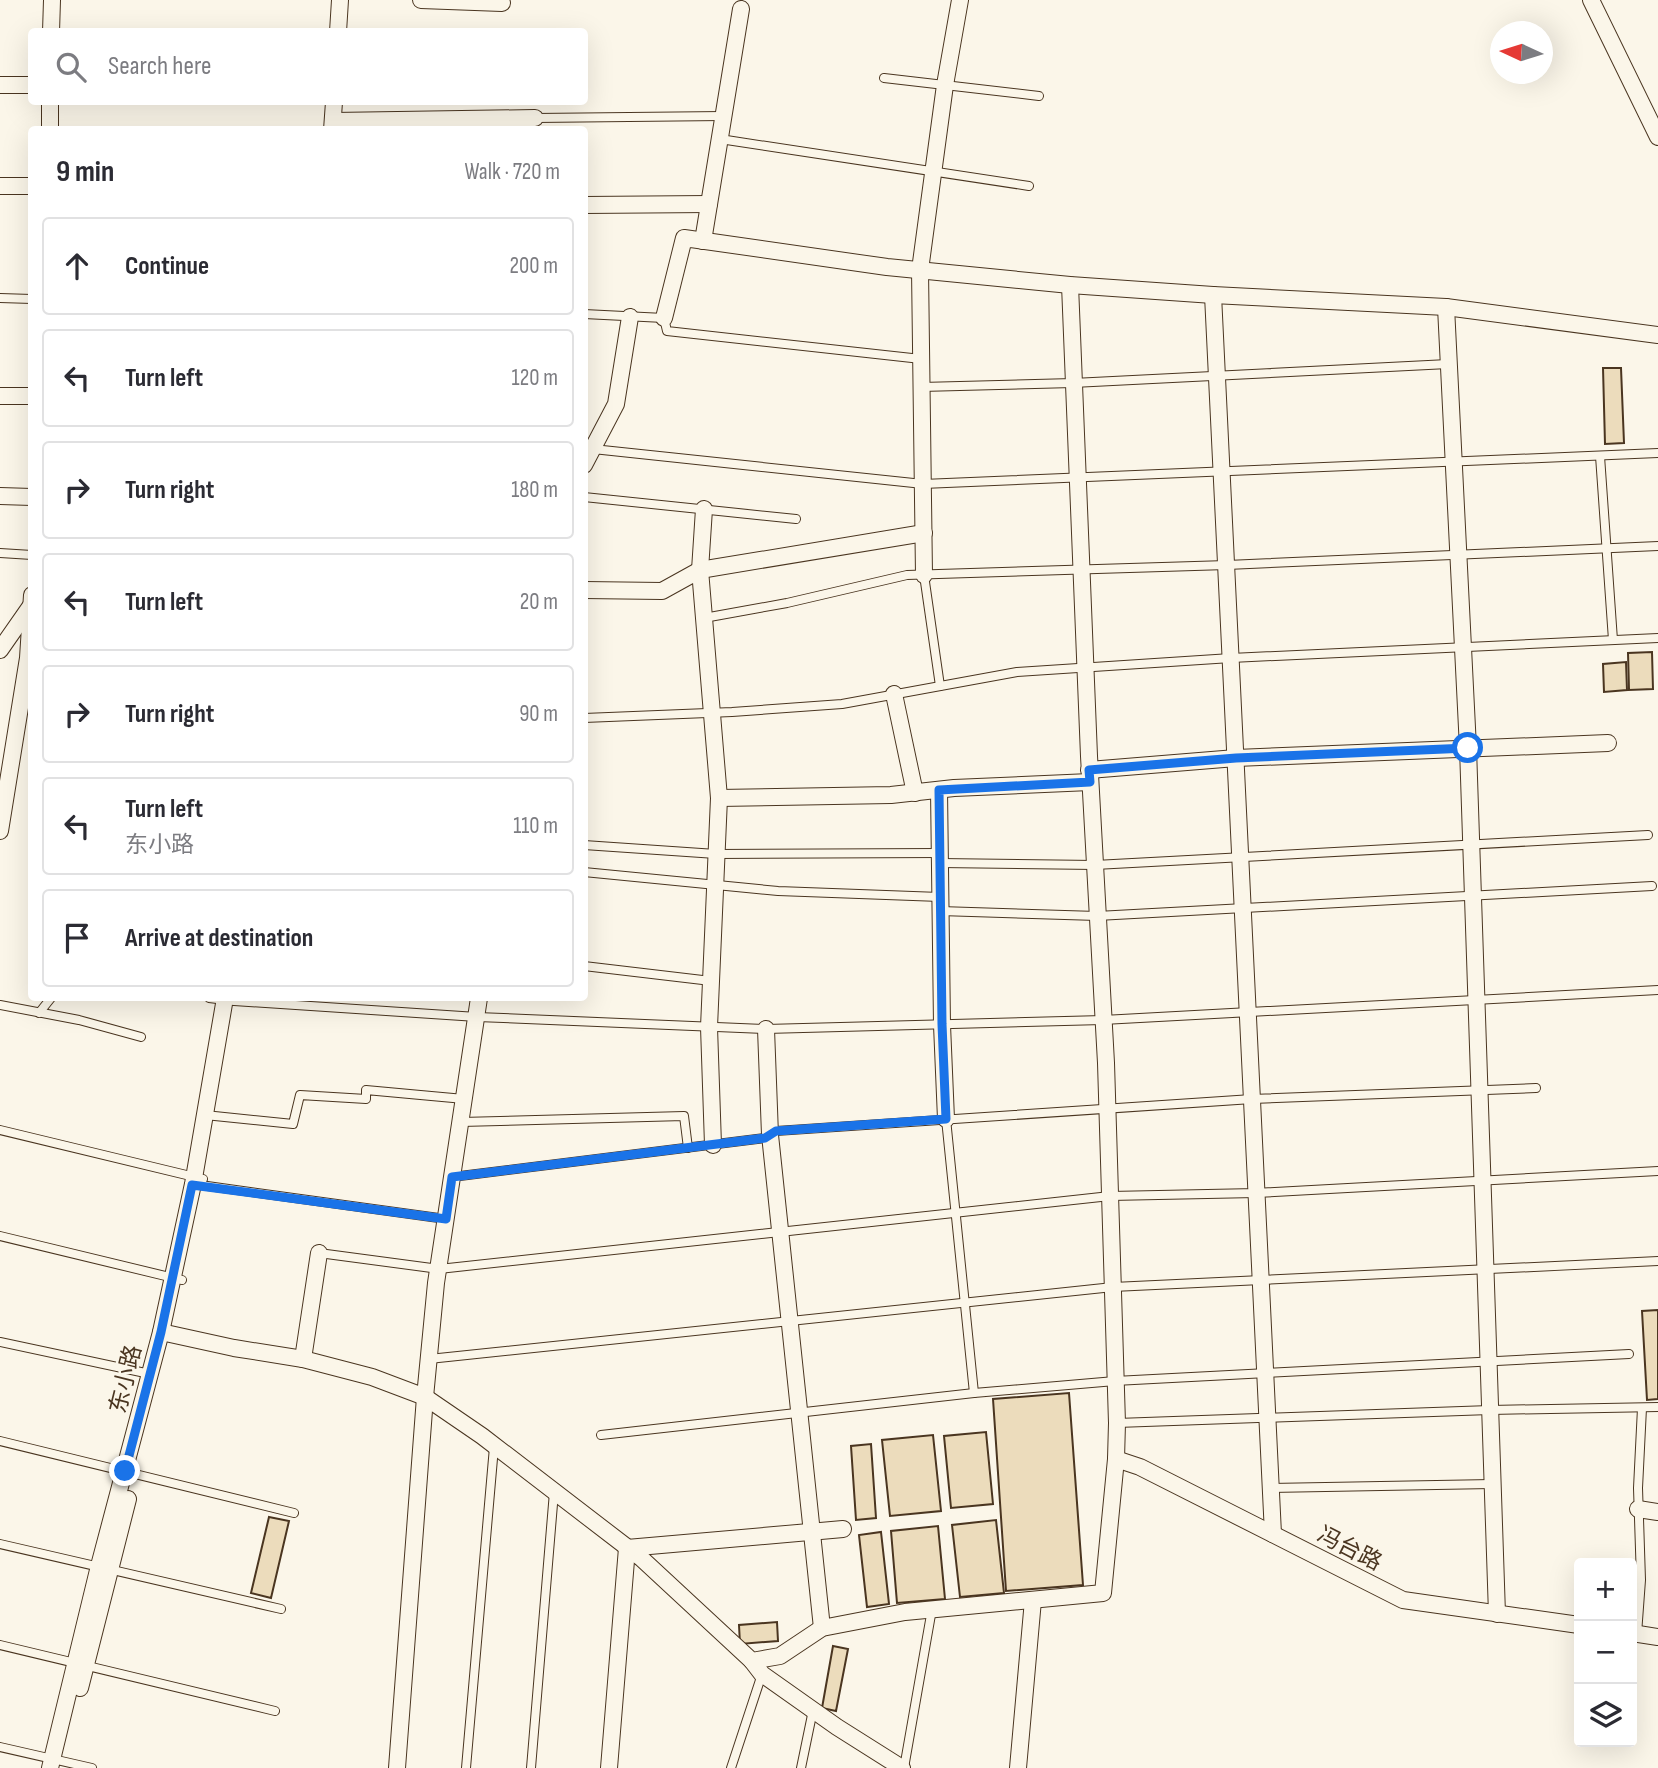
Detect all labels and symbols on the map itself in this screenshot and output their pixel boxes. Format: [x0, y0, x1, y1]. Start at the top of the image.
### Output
north arrow [1490, 21, 1553, 84]
route start [1452, 732, 1483, 763]
street label: 东小路 [104, 1342, 148, 1416]
route end [109, 1455, 140, 1486]
street label: 冯台路 [1312, 1521, 1387, 1577]

